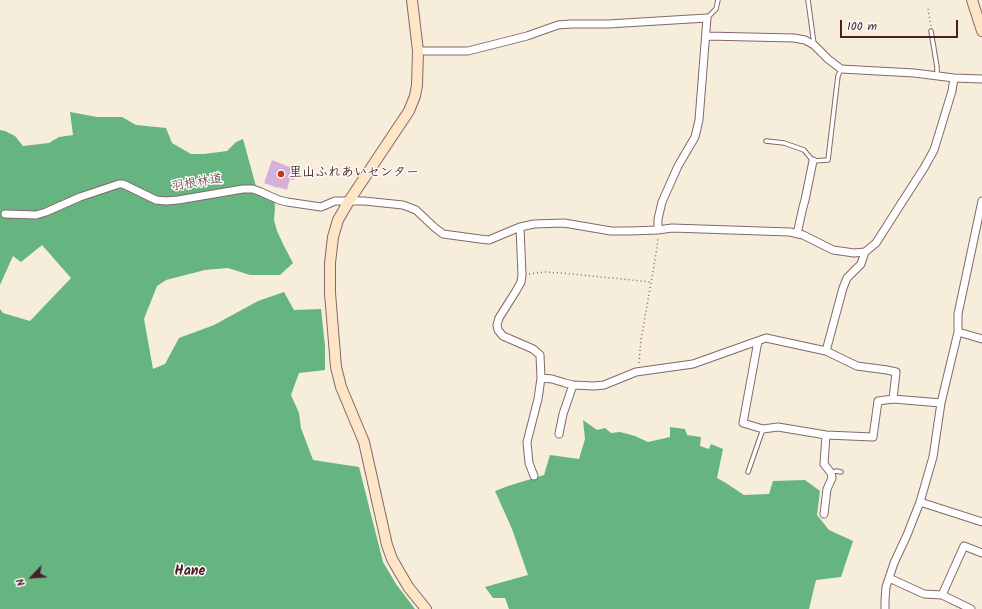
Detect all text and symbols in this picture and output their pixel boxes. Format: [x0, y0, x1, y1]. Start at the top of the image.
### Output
scale bar [842, 12, 960, 38]
text: 100 m [847, 17, 877, 36]
place label: 里山ふれあいセンター [289, 166, 419, 182]
marker: 里山ふれあいセンター [276, 169, 286, 179]
street label: 羽根林道 [170, 172, 224, 196]
north arrow [12, 557, 52, 597]
district label: Hane [175, 565, 205, 581]
text: N [12, 575, 31, 589]

